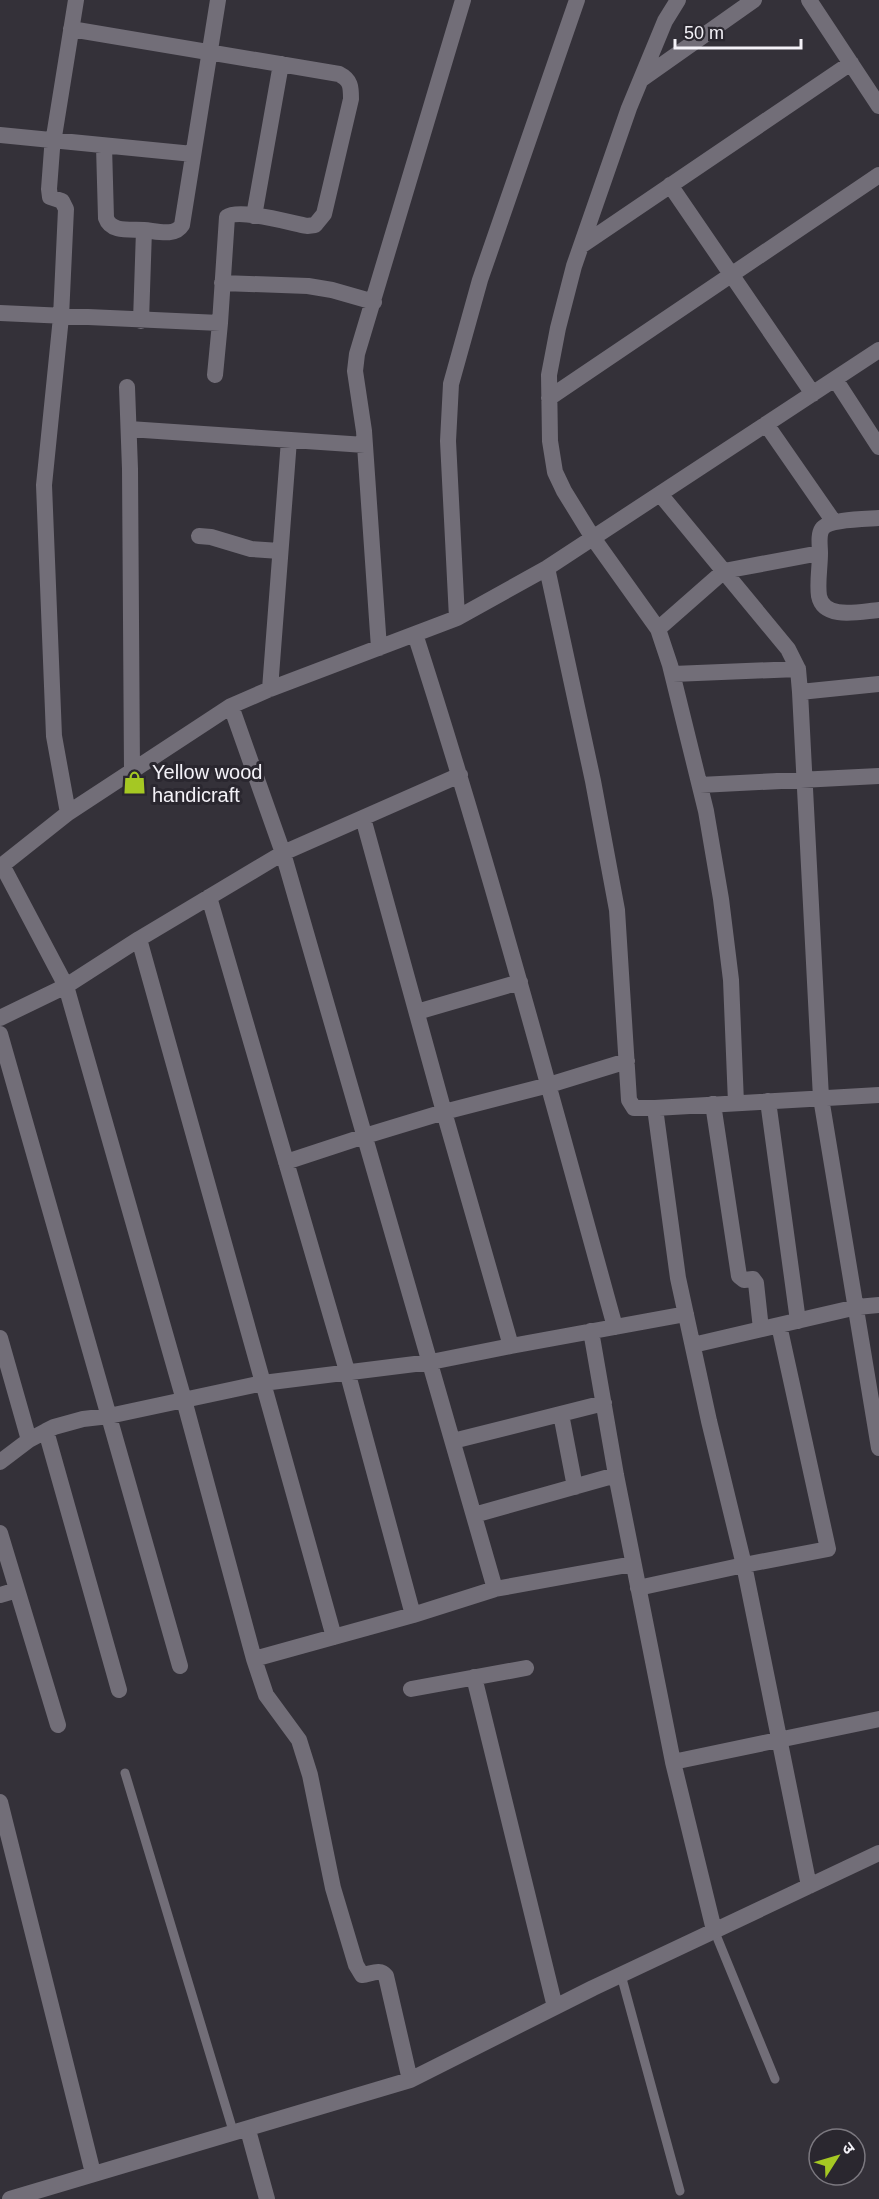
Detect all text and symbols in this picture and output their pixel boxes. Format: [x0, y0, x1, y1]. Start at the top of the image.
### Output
scale bar [675, 12, 801, 50]
text: 50 m [684, 23, 724, 43]
place label: Yellow wood handicraft [152, 761, 262, 806]
shop icon: Yellow wood handicraft [121, 770, 147, 796]
north arrow [807, 2127, 867, 2187]
text: उ [839, 2139, 859, 2158]

